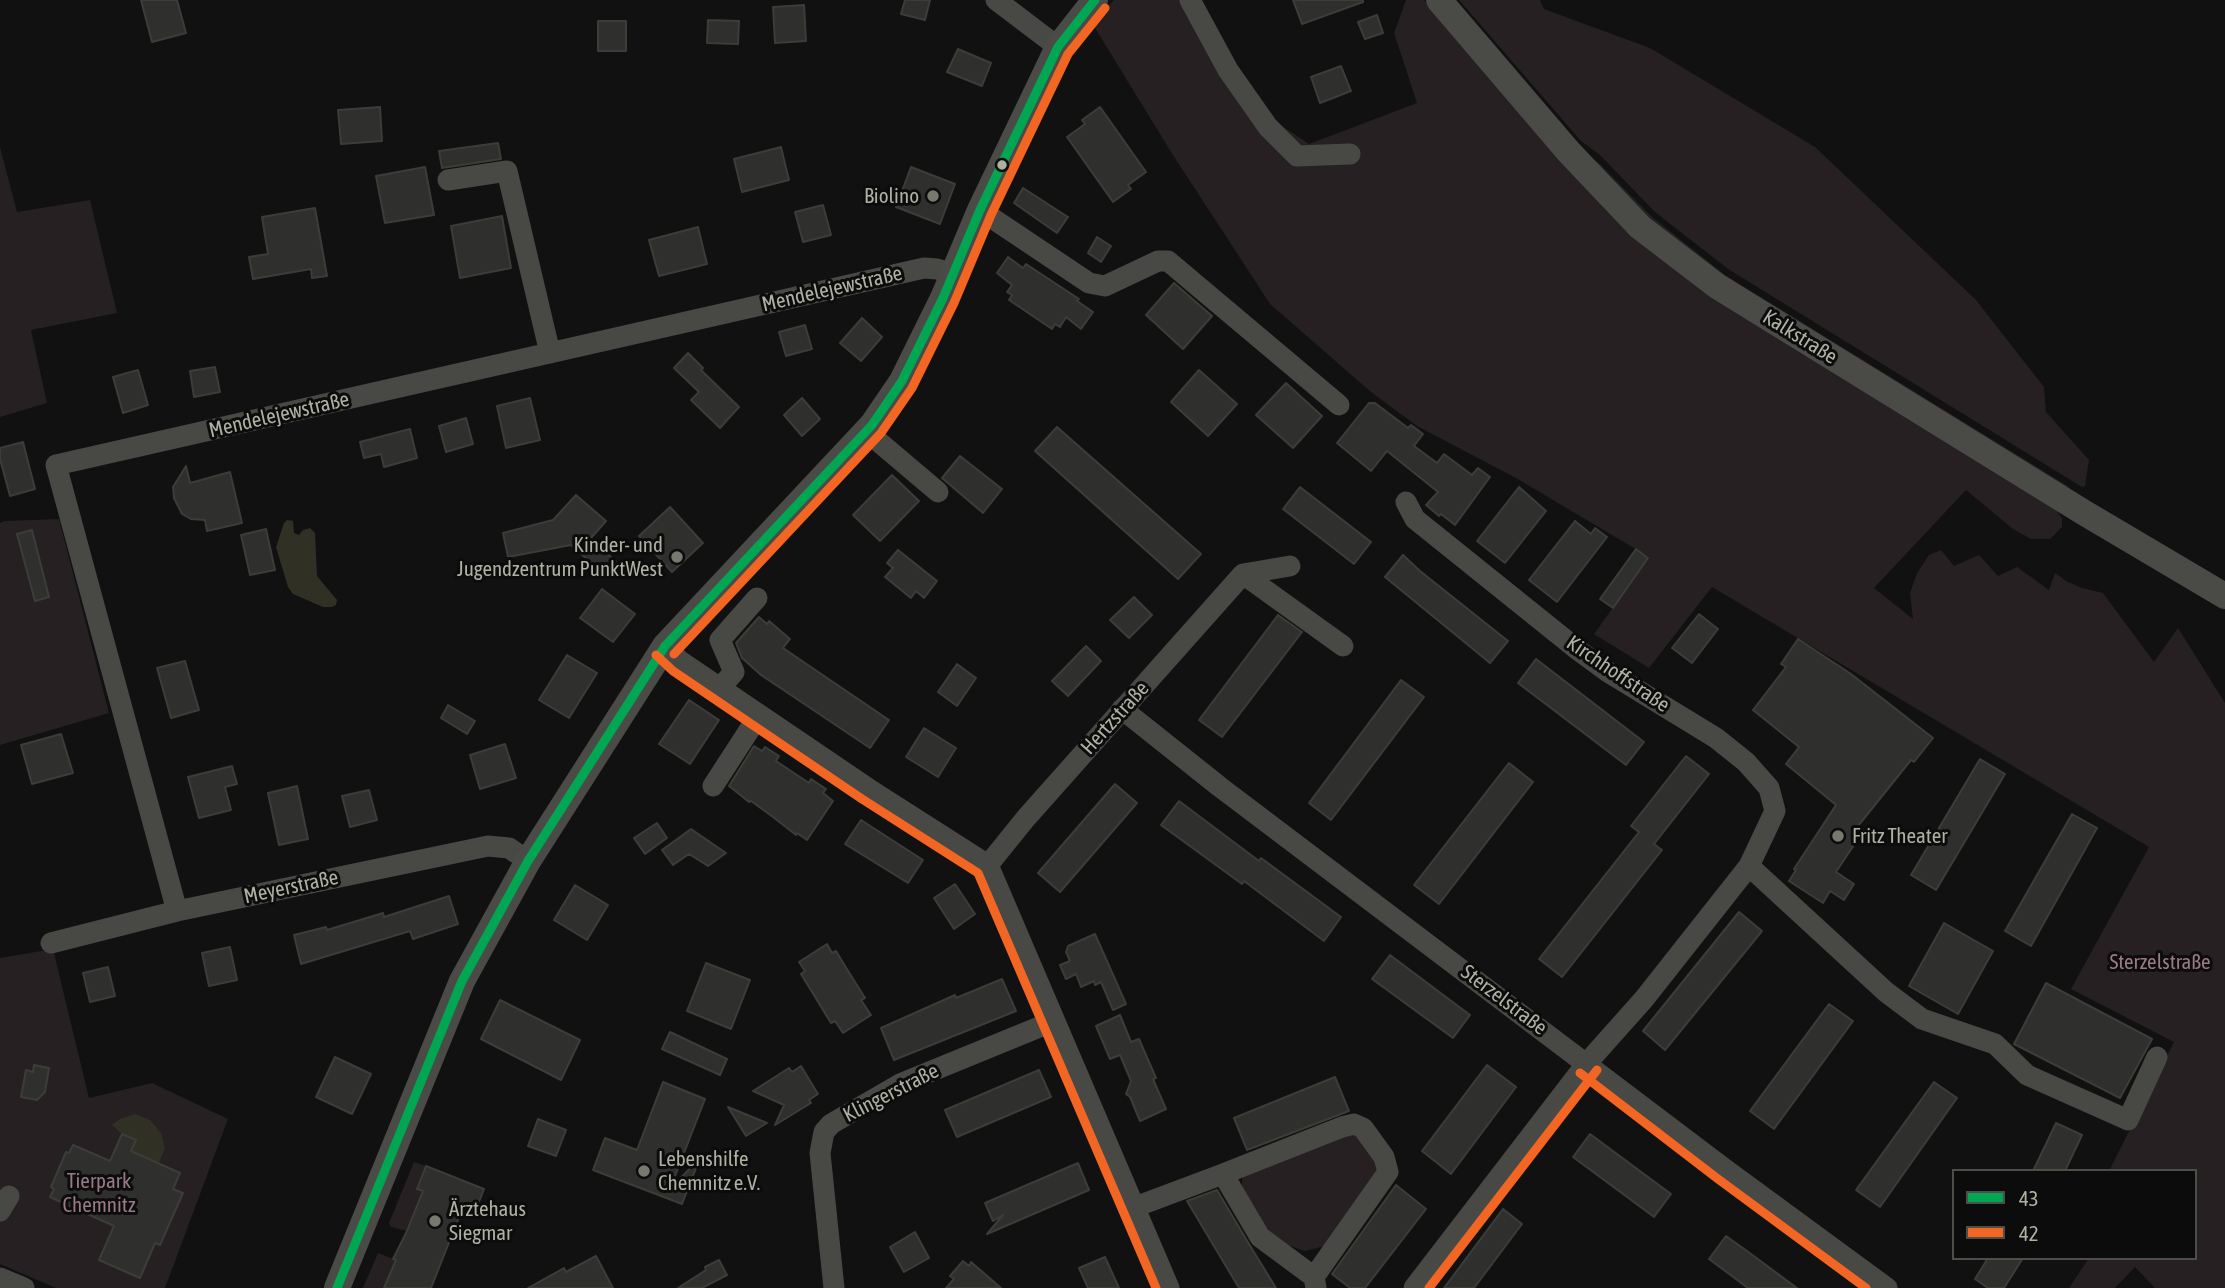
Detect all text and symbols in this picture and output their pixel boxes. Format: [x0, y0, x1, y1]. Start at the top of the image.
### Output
unlabelled marker [995, 158, 1009, 172]
place label: Biolino [864, 183, 919, 209]
marker: Biolino [925, 188, 941, 204]
street label: Mendelejewstraße [759, 261, 905, 317]
street label: Kalkstraße [1758, 304, 1842, 370]
street label: Mendelejewstraße [206, 387, 352, 443]
place label: Kinder- und Jugendzentrum PunktWest [457, 532, 663, 582]
marker: Kinder- und Jugendzentrum PunktWest [669, 549, 685, 565]
street label: Kirchhoffstraße [1562, 630, 1674, 718]
street label: Hertzstraße [1076, 676, 1154, 760]
place label: Fritz Theater [1852, 823, 1947, 849]
marker: Fritz Theater [1830, 828, 1846, 844]
street label: Meyerstraße [241, 865, 341, 909]
park label: Sterzelstraße [2109, 949, 2211, 975]
street label: Sterzelstraße [1456, 959, 1552, 1041]
street label: Klingerstraße [839, 1058, 943, 1128]
place label: Lebenshilfe Chemnitz e.V. [658, 1146, 760, 1196]
marker: Lebenshilfe Chemnitz e.V. [636, 1163, 652, 1179]
park label: Tierpark Chemnitz [63, 1168, 135, 1218]
legend [1952, 1169, 2197, 1260]
text: 43 [2019, 1186, 2039, 1210]
place label: Ärztehaus Siegmar [449, 1196, 526, 1246]
marker: Ärztehaus Siegmar [427, 1213, 443, 1229]
text: 42 [2019, 1221, 2039, 1245]

